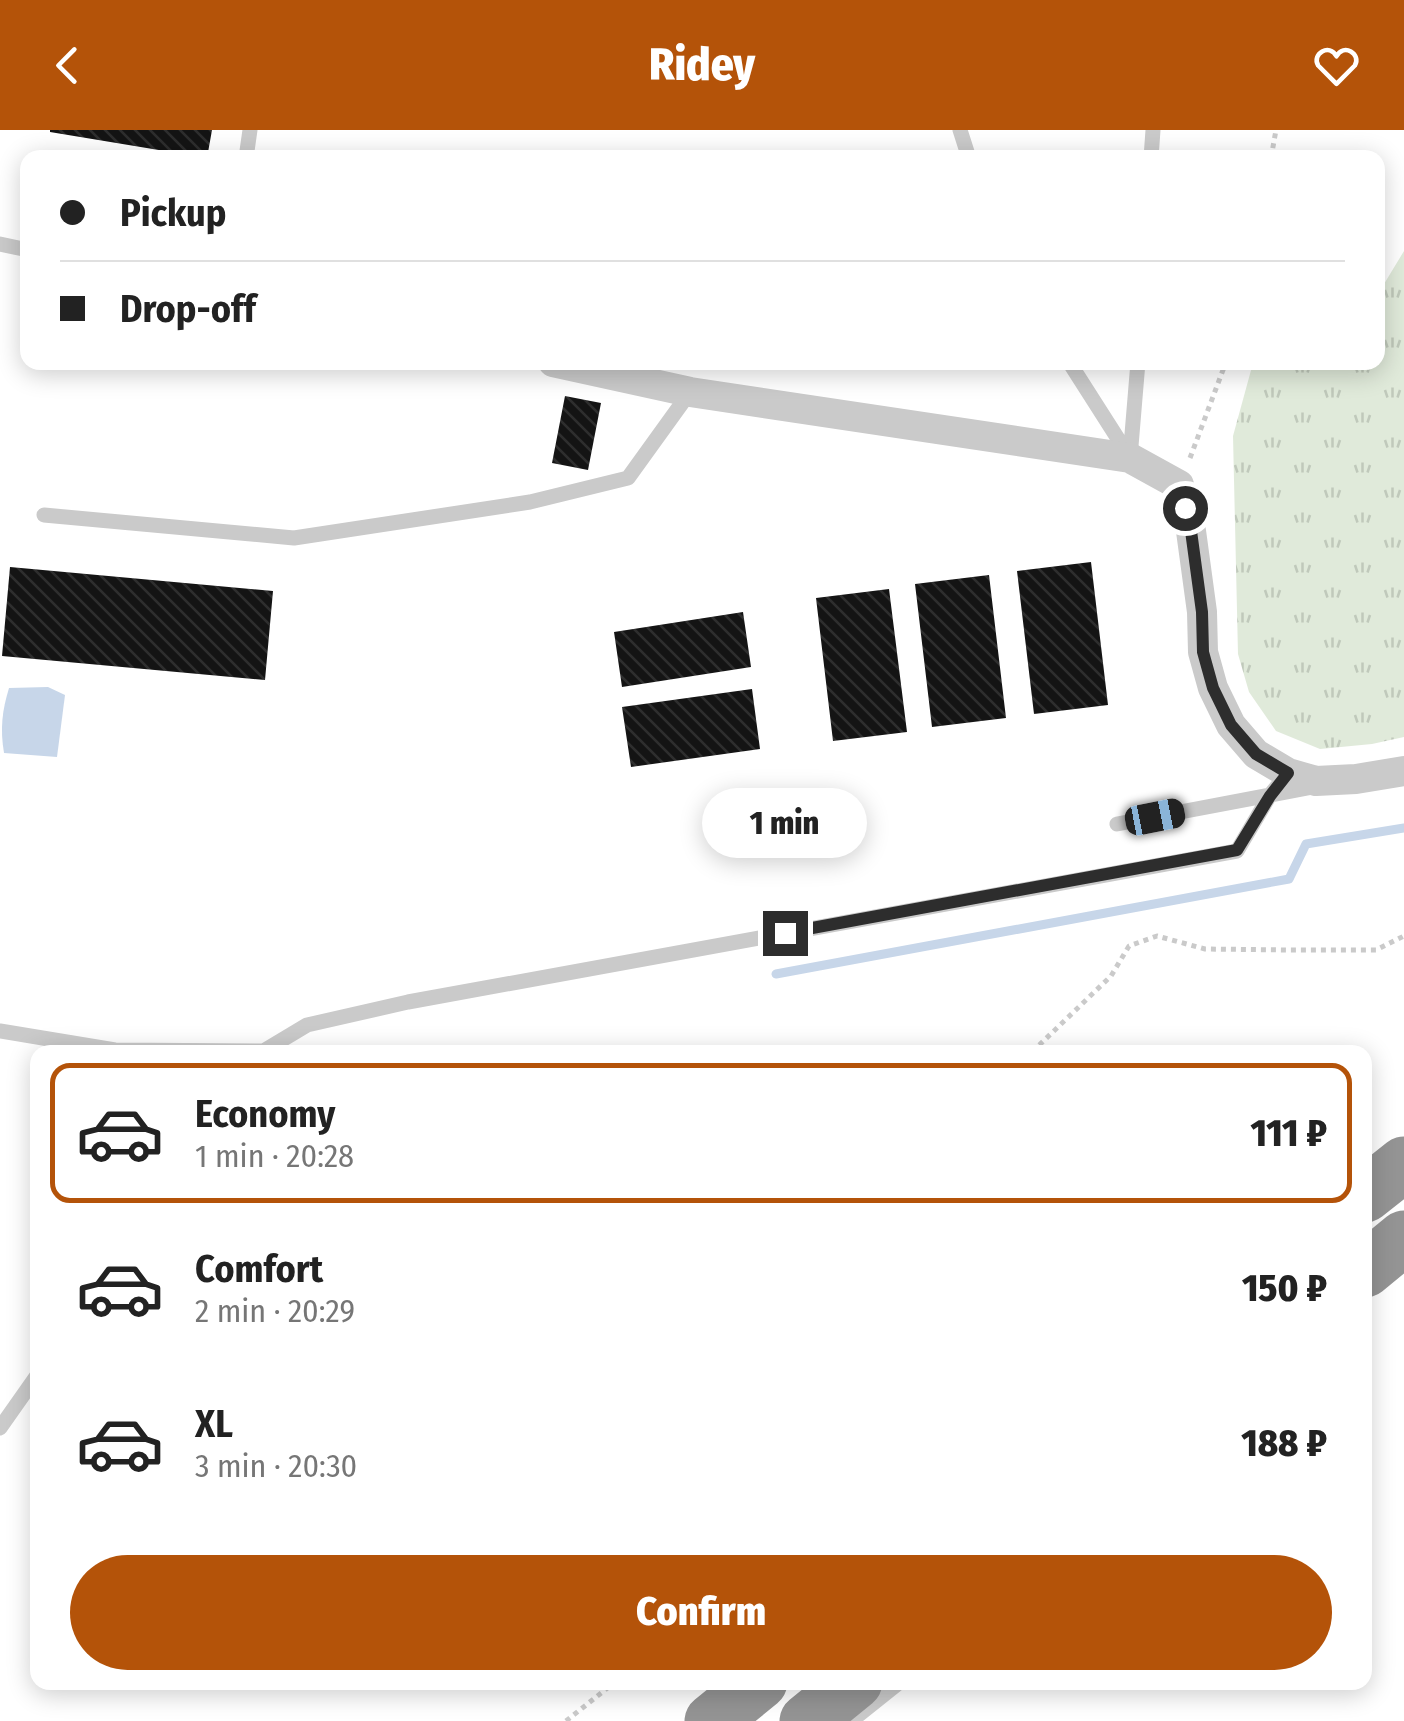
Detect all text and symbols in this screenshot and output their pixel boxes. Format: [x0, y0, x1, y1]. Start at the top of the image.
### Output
icon: back [40, 38, 95, 93]
text: Ridey [649, 38, 755, 92]
icon: heart [1309, 38, 1364, 93]
text: Pickup [120, 190, 226, 236]
text: Drop-off [120, 286, 256, 332]
route start [1163, 486, 1208, 531]
callout: 1 min [702, 788, 868, 858]
car [1123, 797, 1187, 837]
text: 1 min [750, 804, 819, 842]
route end [763, 911, 808, 956]
icon: car [75, 1088, 165, 1178]
text: Economy [195, 1091, 335, 1137]
text: 111 ₽ [1251, 1110, 1327, 1156]
text: 1 min · 20:28 [195, 1137, 354, 1175]
icon: car [75, 1243, 165, 1333]
text: Comfort [195, 1246, 323, 1292]
text: 150 ₽ [1242, 1265, 1327, 1311]
text: 2 min · 20:29 [195, 1292, 355, 1330]
icon: car [75, 1398, 165, 1488]
text: XL [195, 1401, 233, 1447]
text: 188 ₽ [1241, 1420, 1327, 1466]
text: 3 min · 20:30 [195, 1447, 357, 1485]
button: Confirm [70, 1555, 1332, 1670]

